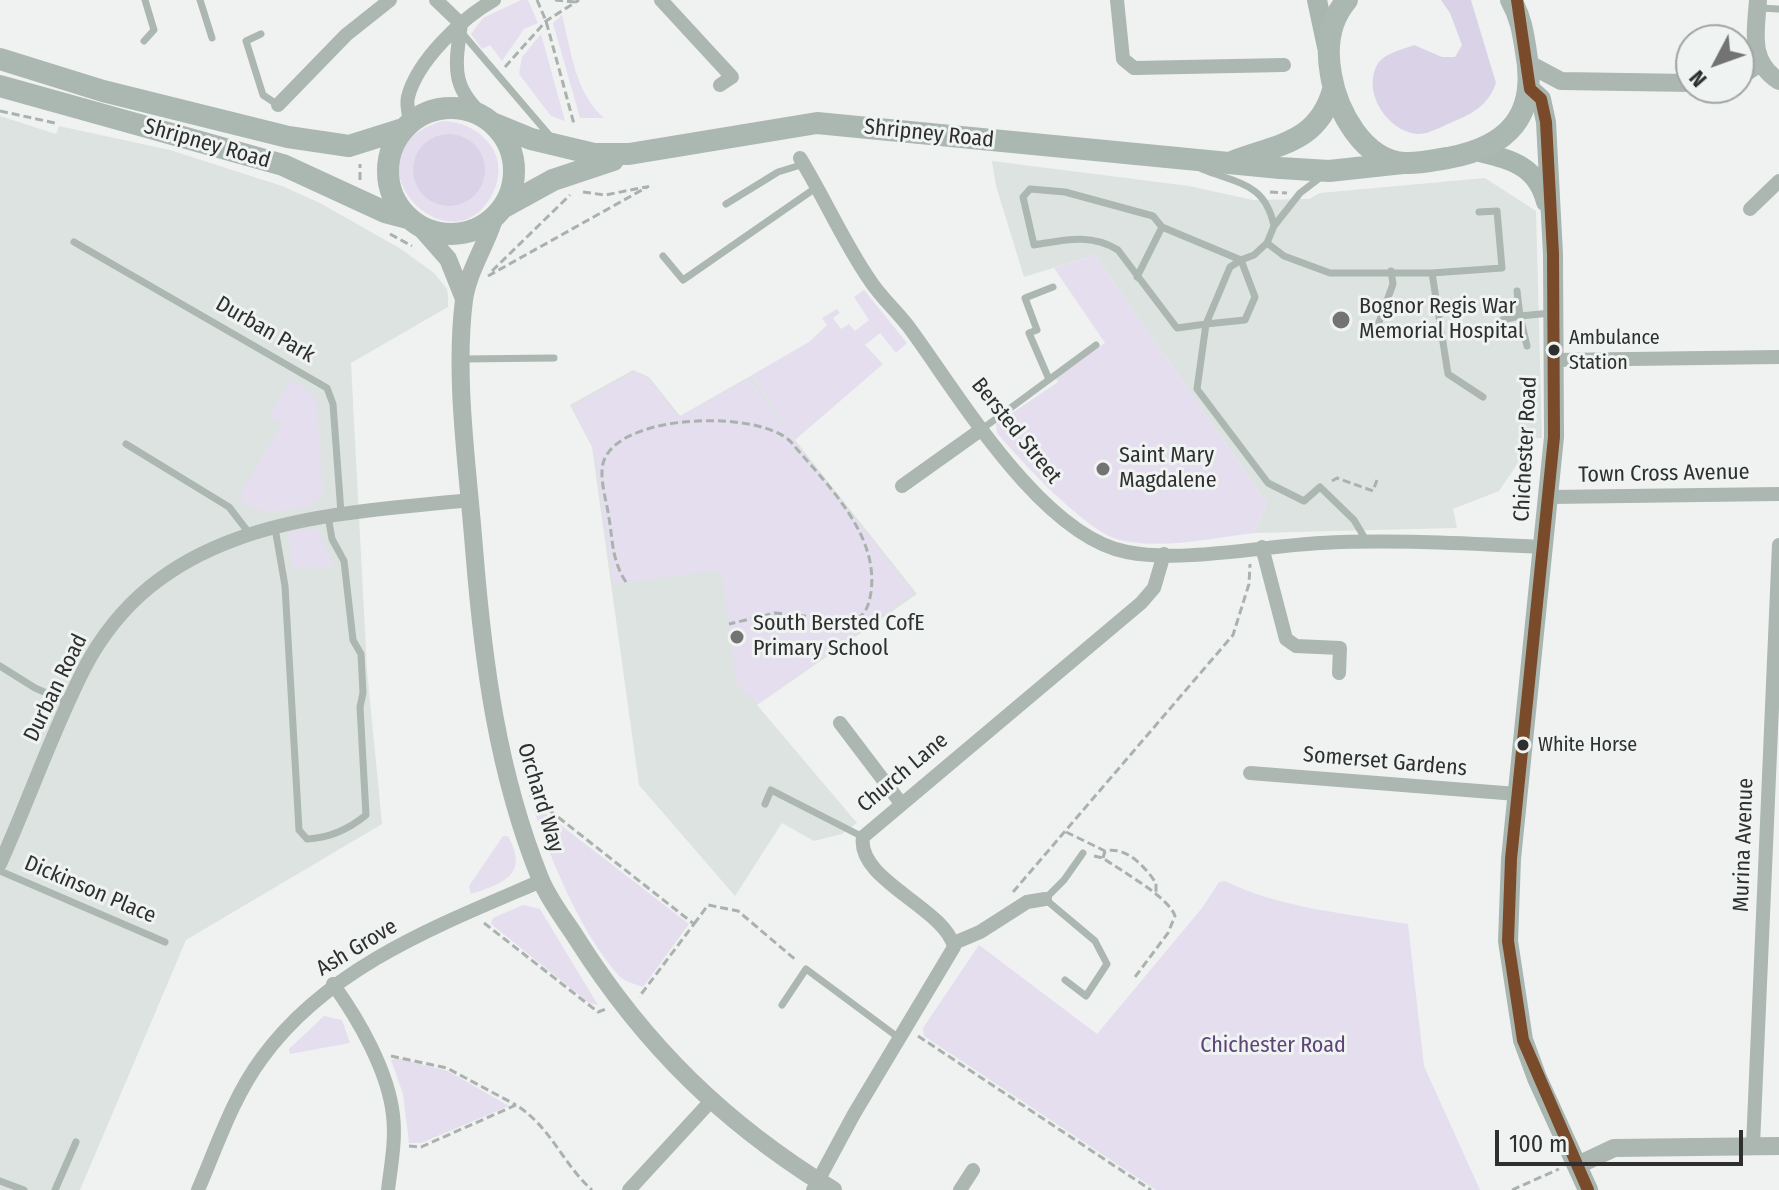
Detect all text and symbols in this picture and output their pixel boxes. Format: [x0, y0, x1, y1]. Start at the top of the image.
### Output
north arrow [1675, 24, 1755, 104]
text: N [1684, 65, 1713, 93]
street label: Shripney Road [141, 113, 273, 175]
street label: Shripney Road [863, 114, 995, 154]
street label: Durban Park [211, 291, 319, 369]
place label: Bognor Regis War Memorial Hospital [1359, 294, 1524, 346]
marker: Bognor Regis War Memorial Hospital [1330, 309, 1352, 331]
place label: Ambulance Station [1569, 326, 1660, 373]
marker: Ambulance Station [1546, 342, 1562, 358]
street label: Bersted Street [965, 373, 1067, 489]
street label: Chichester Road [1509, 376, 1543, 522]
place label: Saint Mary Magdalene [1119, 443, 1217, 494]
street label: Town Cross Avenue [1578, 459, 1750, 489]
marker: Saint Mary Magdalene [1094, 460, 1112, 478]
place label: South Bersted CofE Primary School [753, 611, 925, 662]
marker: South Bersted CofE Primary School [728, 628, 746, 646]
street label: Durban Road [19, 630, 93, 746]
street label: Church Lane [852, 727, 954, 819]
place label: White Horse [1538, 733, 1637, 757]
marker: White Horse [1515, 737, 1531, 753]
street label: Orchard Way [511, 740, 569, 856]
street label: Somerset Gardens [1302, 742, 1468, 782]
street label: Murina Avenue [1728, 778, 1760, 912]
street label: Dickinson Place [20, 850, 160, 930]
street label: Ash Grove [312, 914, 402, 982]
park label: Chichester Road [1200, 1033, 1346, 1059]
scale bar [1499, 1114, 1747, 1164]
text: 100 m [1509, 1130, 1567, 1158]

